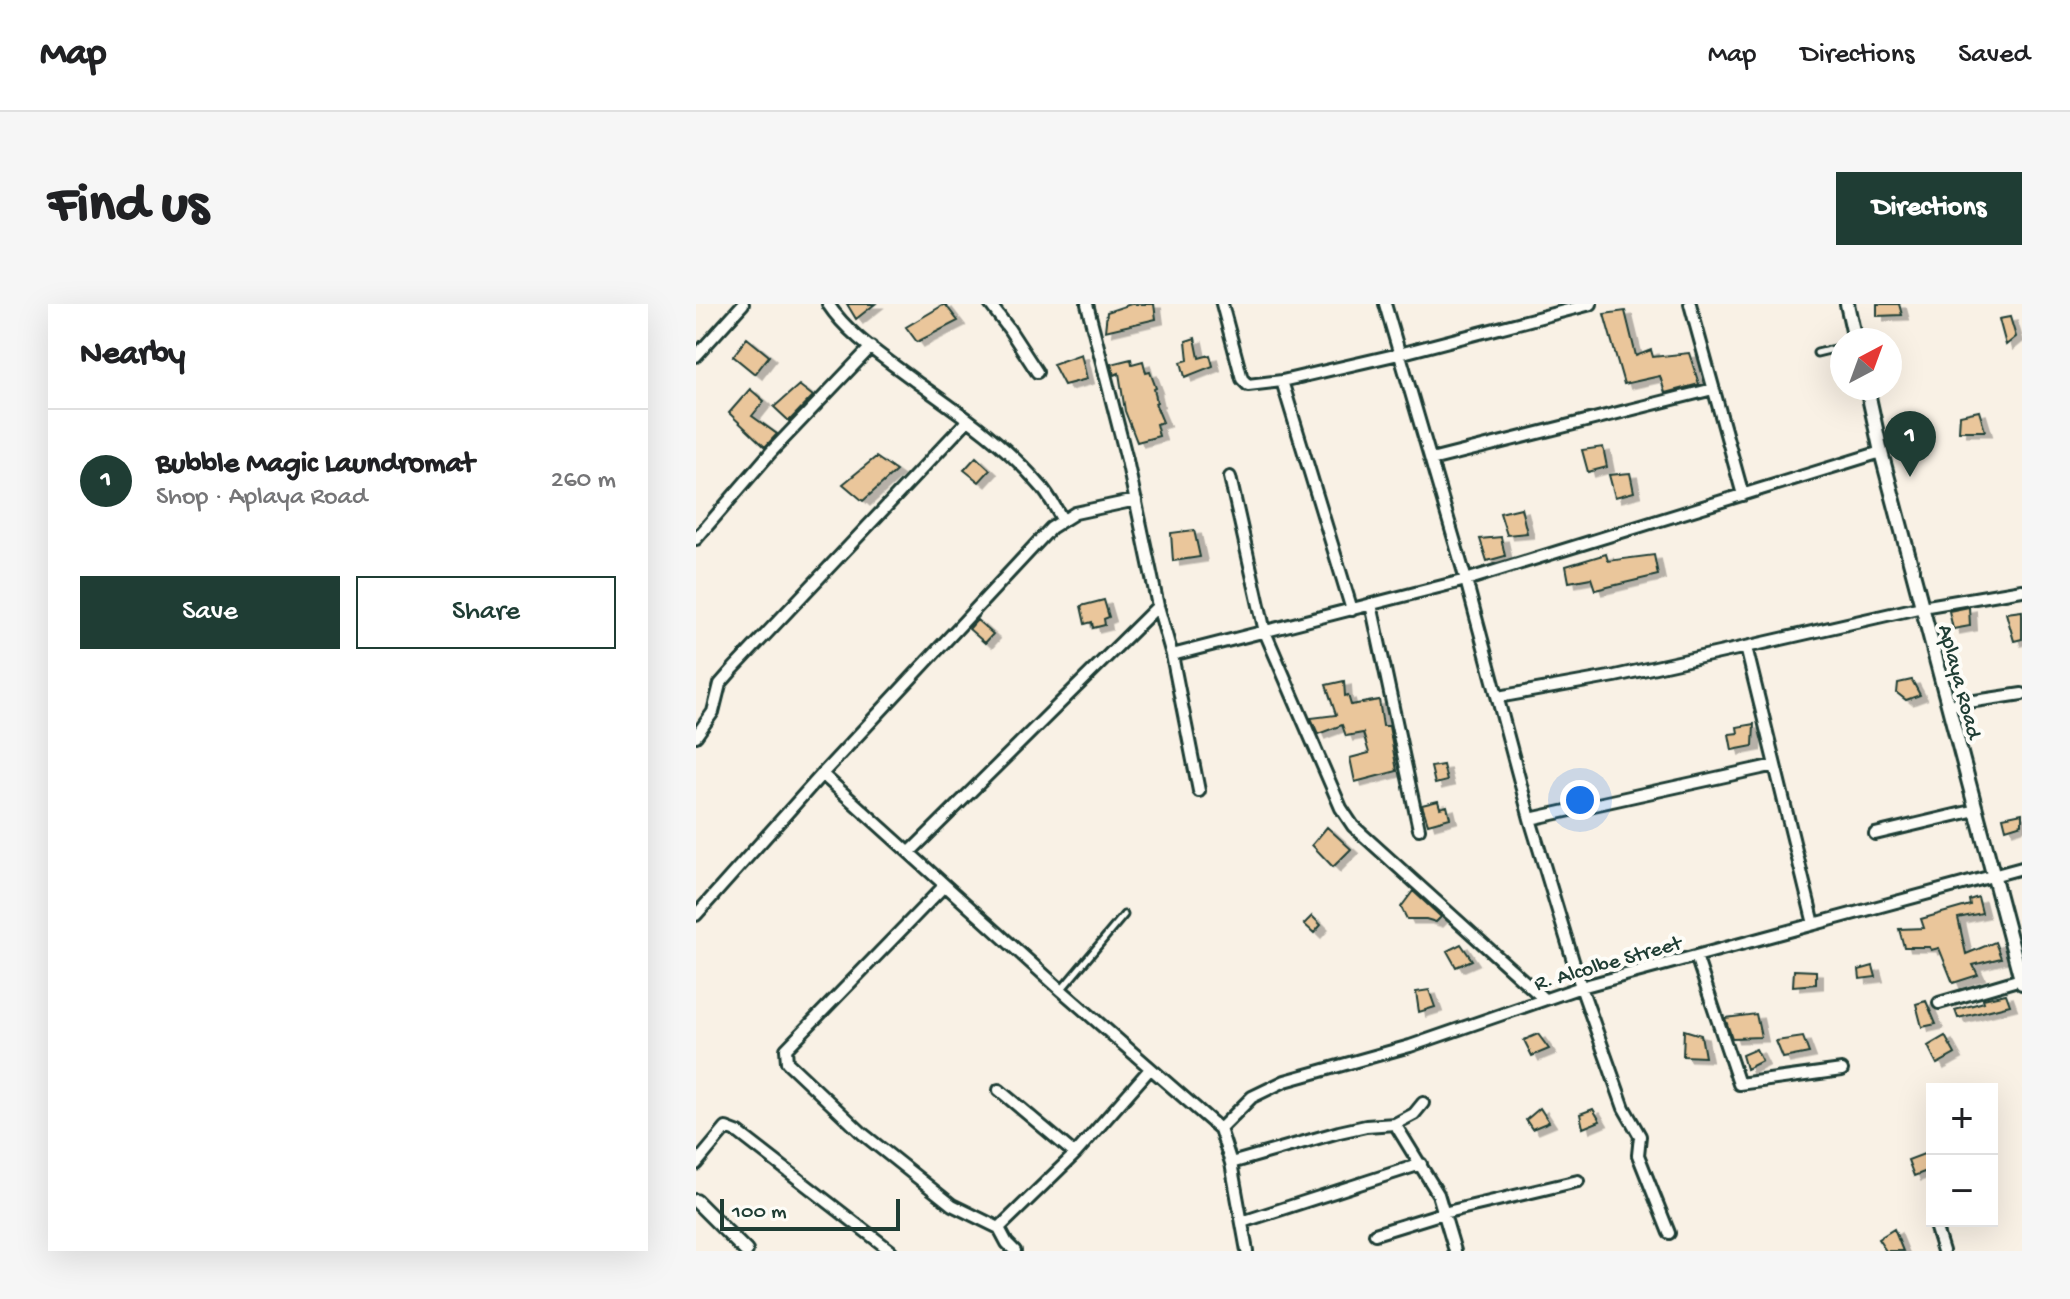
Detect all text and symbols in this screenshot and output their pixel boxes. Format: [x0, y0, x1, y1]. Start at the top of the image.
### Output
text: Map [40, 33, 106, 77]
text: Map [1708, 39, 1756, 72]
text: Directions [1800, 39, 1914, 72]
text: Saved [1958, 39, 2030, 72]
button: Directions [1836, 172, 2022, 245]
text: Find us [48, 175, 208, 241]
north arrow [1830, 328, 1902, 400]
text: Nearby [80, 336, 185, 376]
pin: 1 [1884, 411, 1936, 477]
text: Bubble Magic Laundromat [156, 448, 475, 483]
text: 1 [101, 466, 111, 497]
text: 260 m [551, 466, 616, 497]
text: Shop · Aplaya Road [156, 483, 367, 514]
button: Save [80, 576, 340, 649]
button: Share [356, 576, 616, 649]
street label: Aplaya Road [1930, 622, 1986, 744]
your location [1560, 780, 1600, 820]
street label: R. Alcolbe Street [1531, 931, 1687, 998]
map controls [1926, 1083, 1998, 1227]
button: + [1926, 1083, 1998, 1155]
button: − [1926, 1155, 1998, 1227]
scale bar [720, 1195, 900, 1231]
text: 100 m [732, 1200, 787, 1226]

